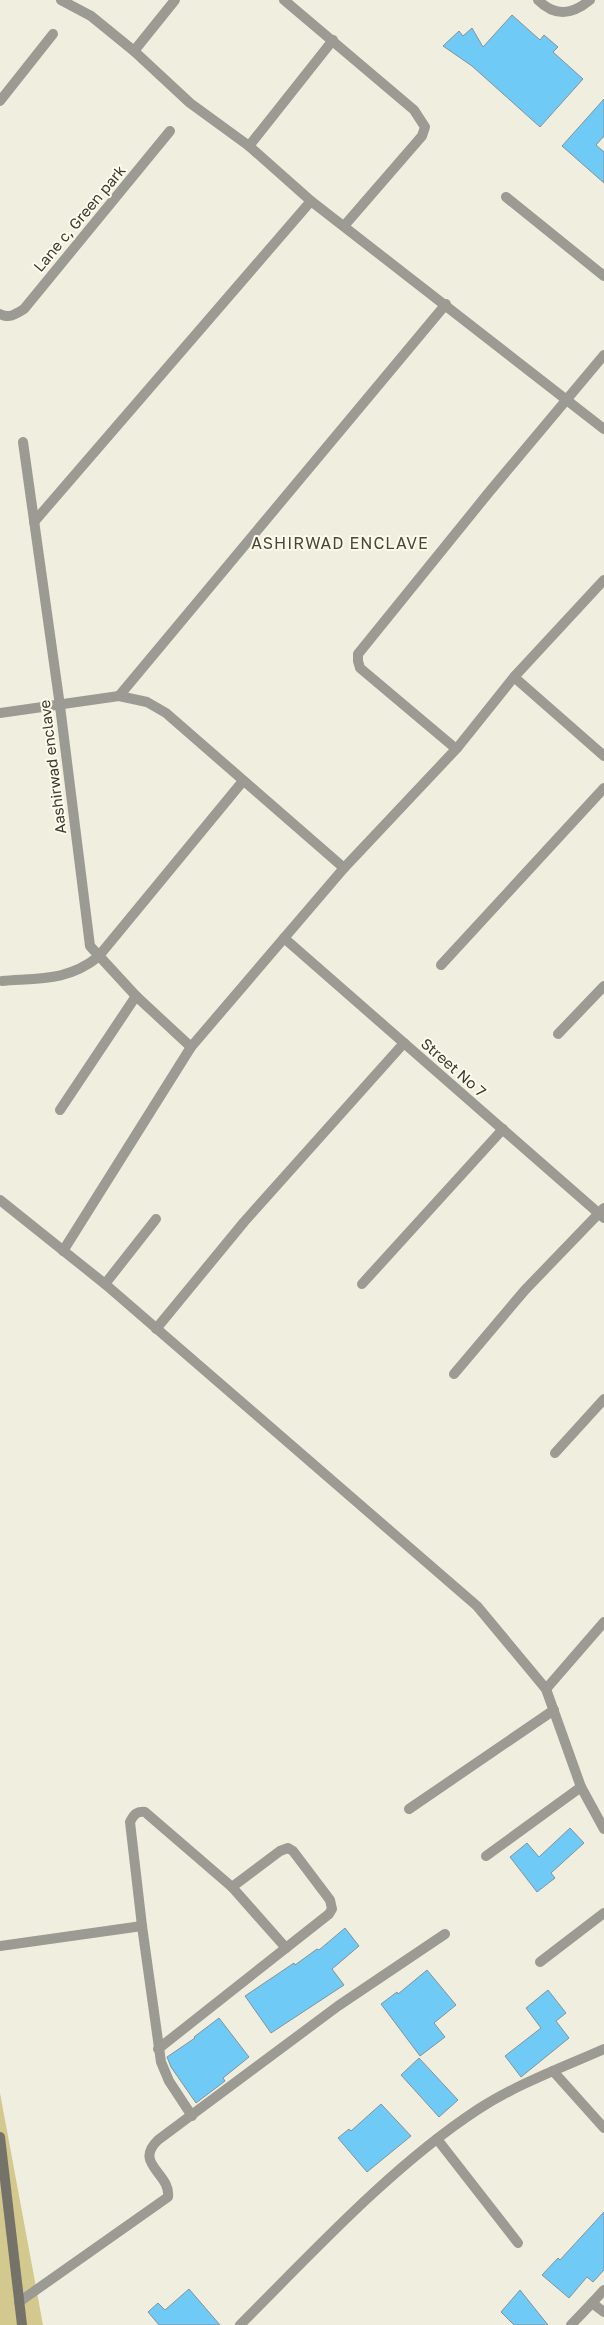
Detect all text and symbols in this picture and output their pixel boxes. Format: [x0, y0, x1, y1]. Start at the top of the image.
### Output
street label: Lane c, Green park [29, 161, 129, 275]
district label: ASHIRWAD ENCLAVE [251, 533, 429, 553]
street label: Aashirwad enclave [35, 699, 69, 835]
street label: Street No 7 [418, 1034, 490, 1100]

